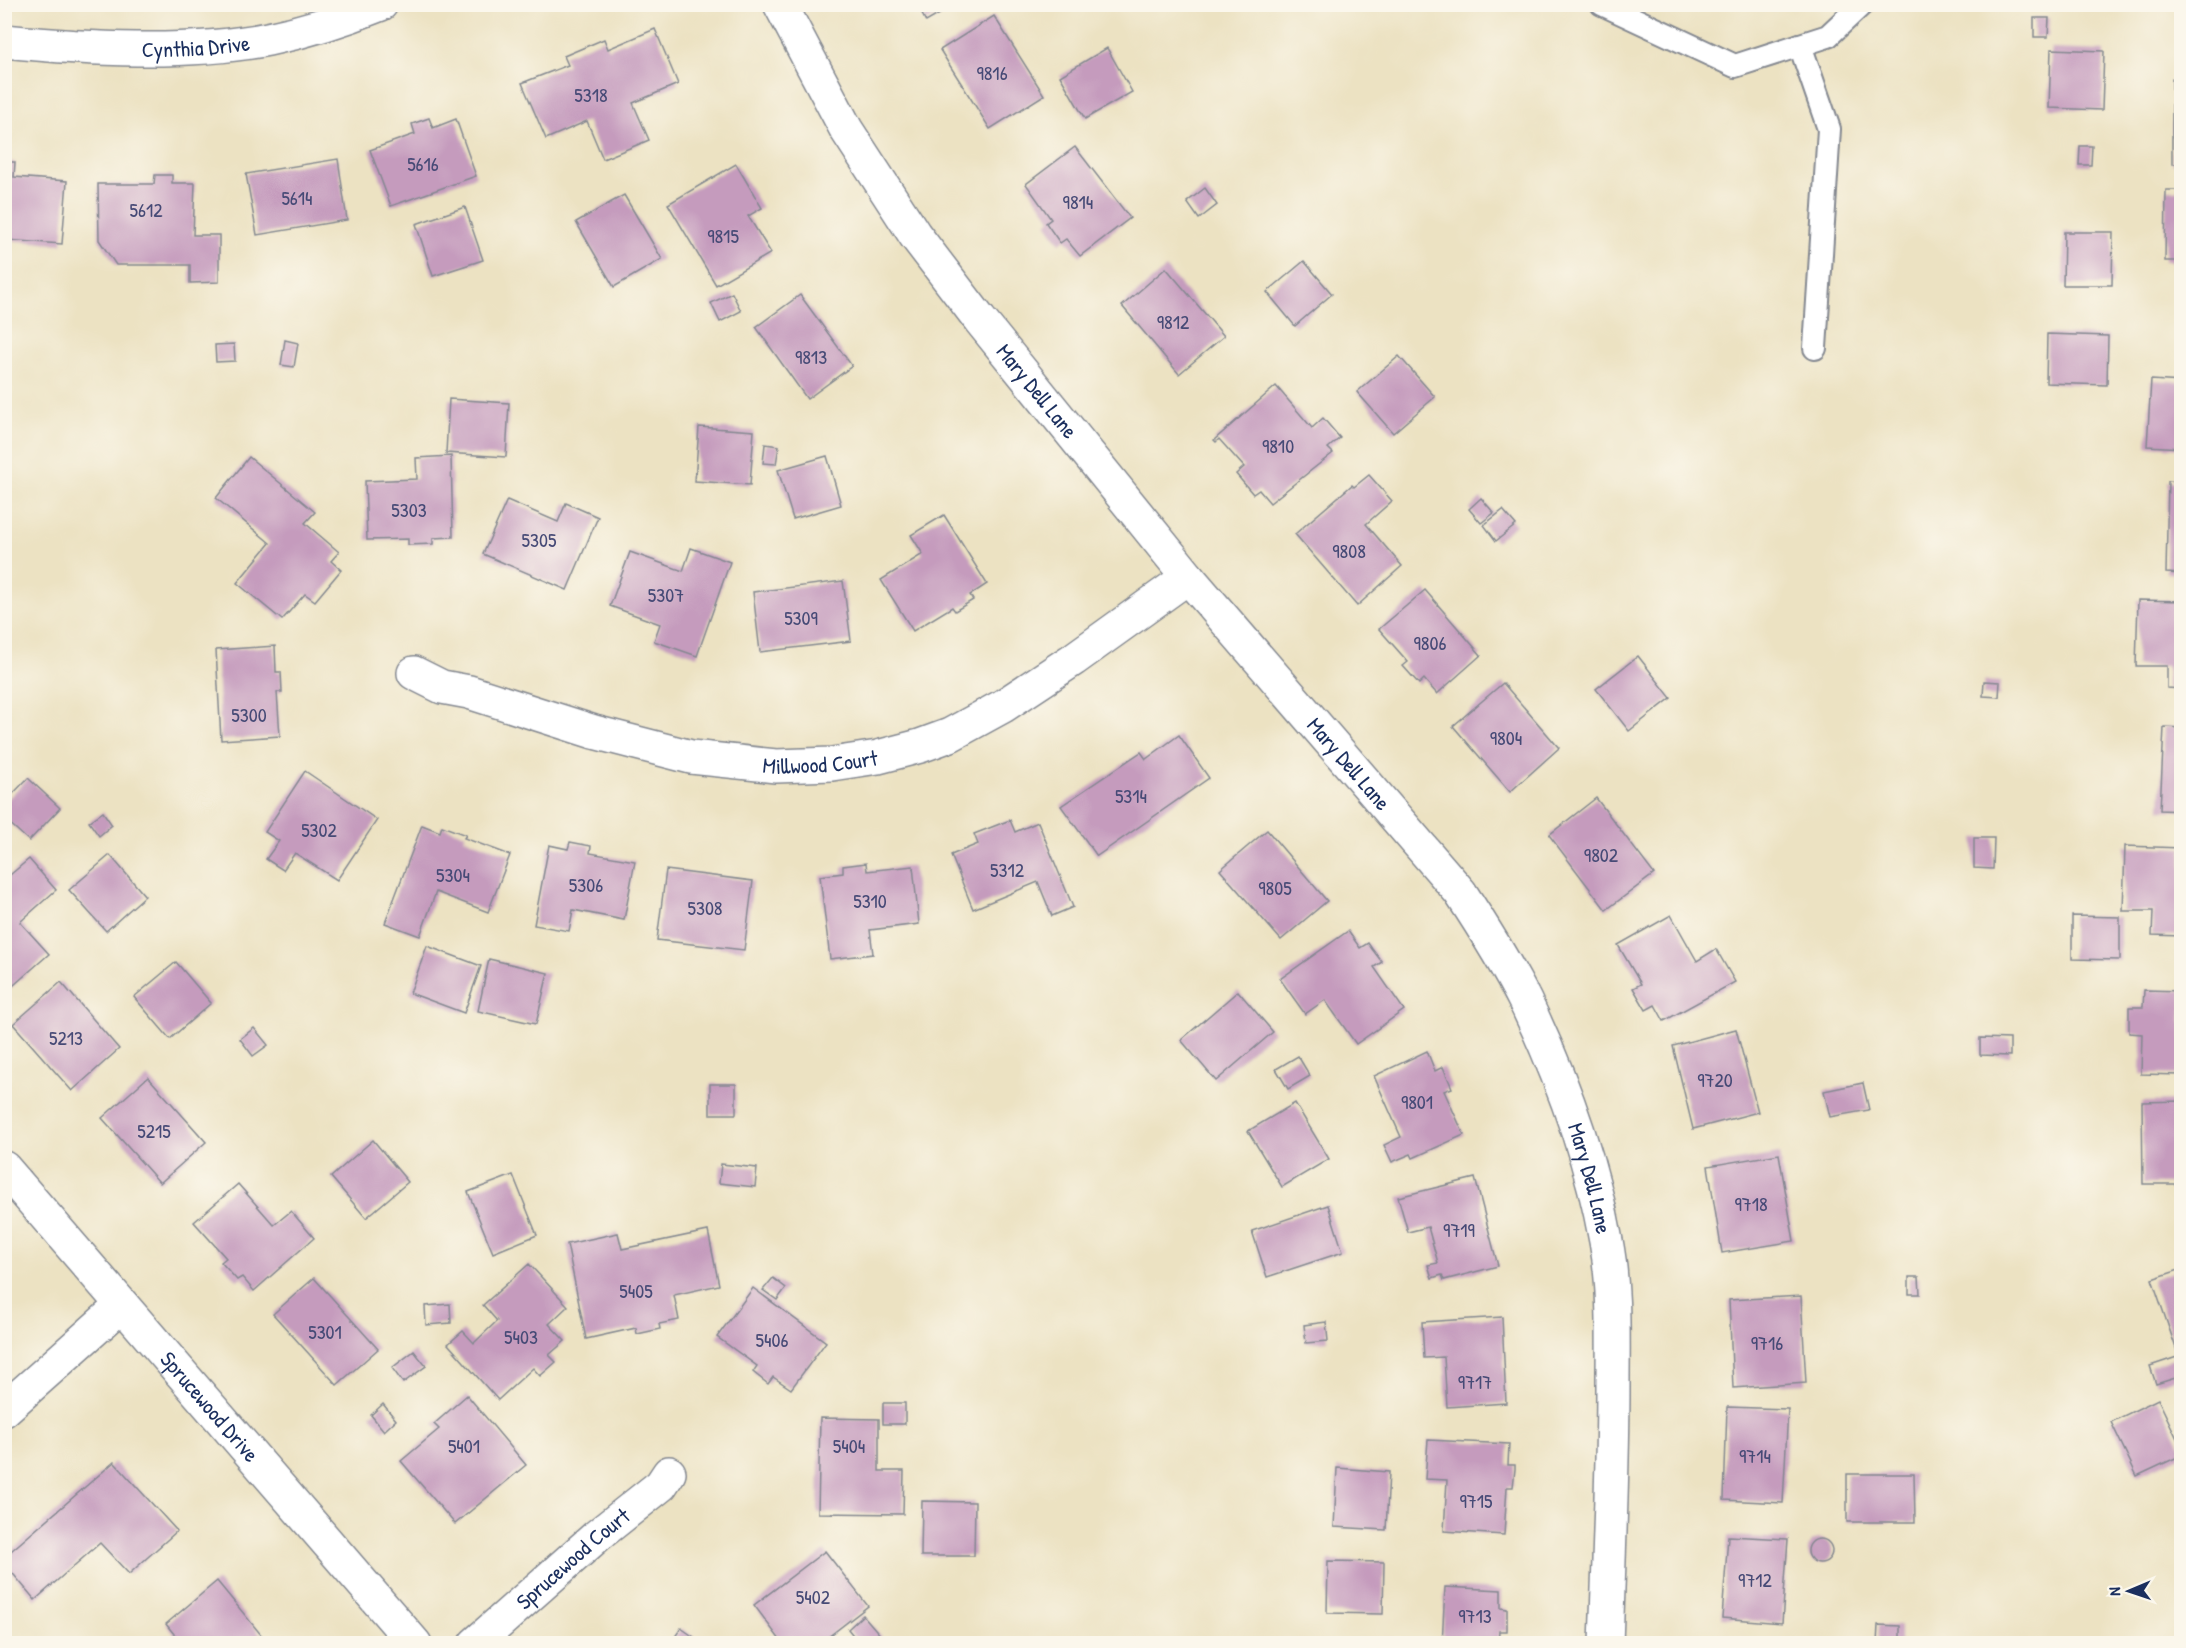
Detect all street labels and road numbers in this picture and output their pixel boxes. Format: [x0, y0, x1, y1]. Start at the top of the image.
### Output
street label: Cynthia Drive [142, 27, 252, 64]
street label: Mary Dell Lane [990, 337, 1085, 445]
street label: Mary Dell Lane [1301, 711, 1398, 817]
street label: Millwood Court [761, 742, 880, 781]
street label: Mary Dell Lane [1561, 1119, 1619, 1237]
street label: Sprucewood Drive [154, 1345, 266, 1468]
street label: Sprucewood Court [509, 1500, 636, 1616]

